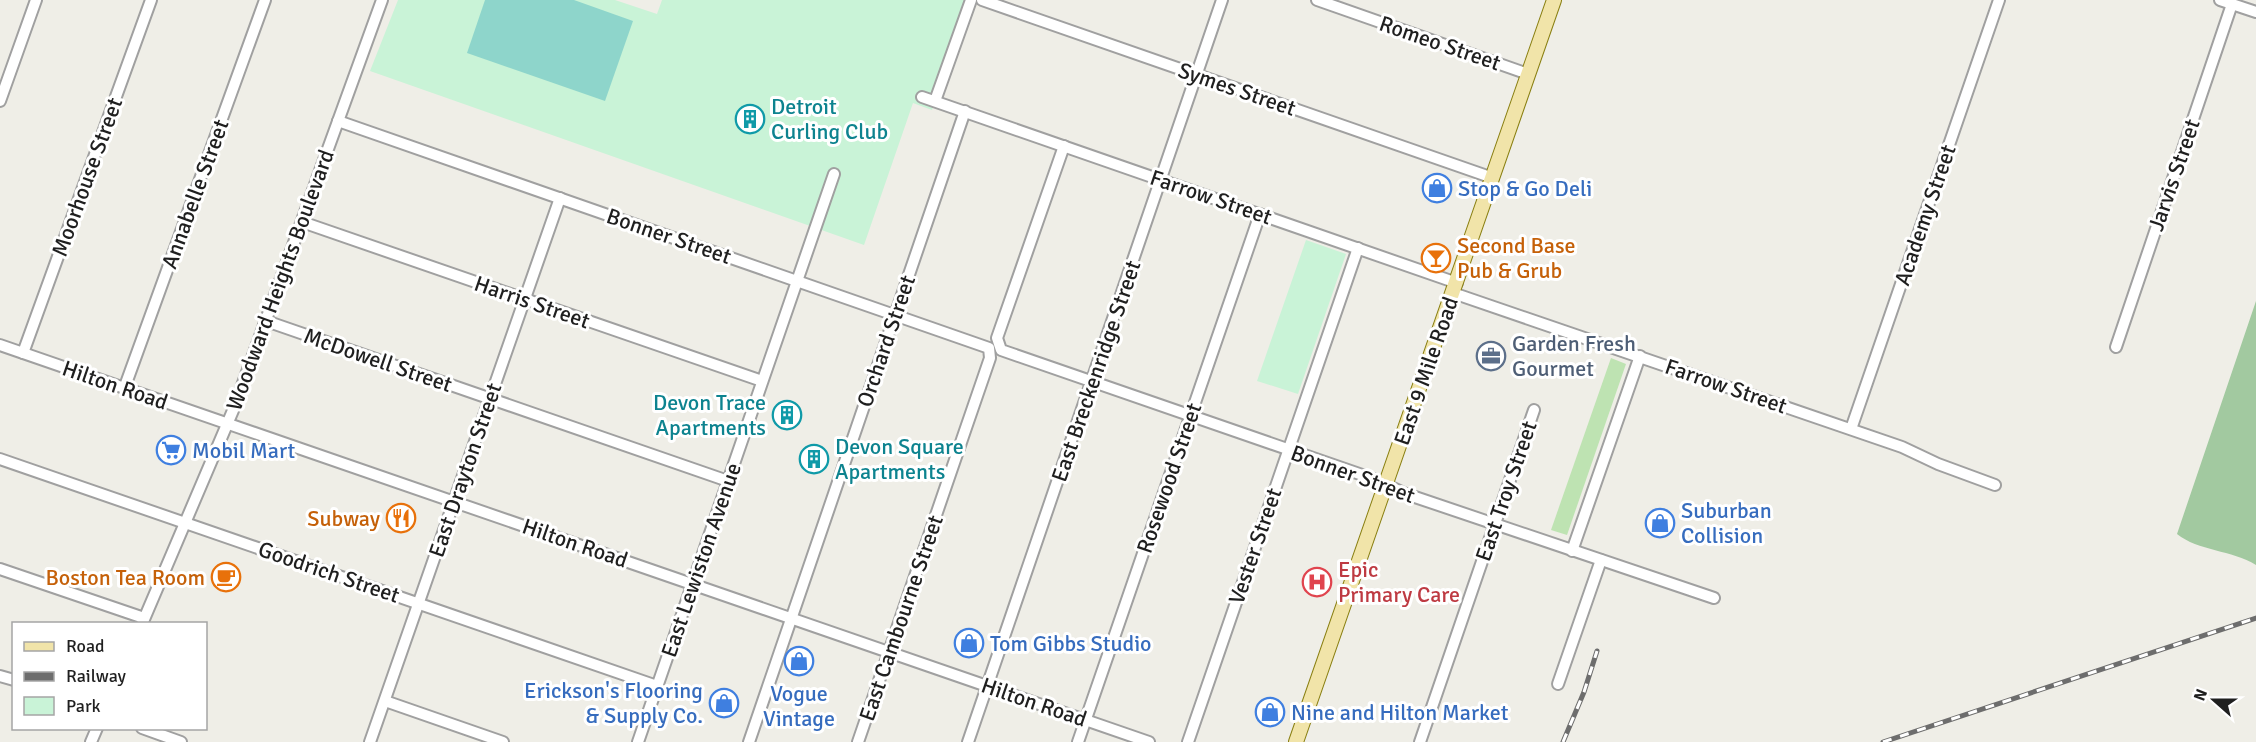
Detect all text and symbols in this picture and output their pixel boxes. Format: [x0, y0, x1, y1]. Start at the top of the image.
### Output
street label: Romeo Street [1376, 10, 1504, 76]
street label: Symes Street [1175, 56, 1300, 122]
place label: Detroit Curling Club [771, 93, 888, 145]
street label: Moorhouse Street [46, 94, 128, 260]
building icon: Detroit Curling Club [734, 103, 766, 135]
street label: Annabelle Street [155, 115, 235, 272]
street label: Jarvis Street [2142, 115, 2206, 235]
street label: Academy Street [1888, 141, 1962, 289]
street label: Woodward Heights Boulevard [220, 146, 340, 414]
street label: Farrow Street [1147, 164, 1276, 231]
shop icon: Stop & Go Deli [1421, 172, 1453, 204]
place label: Stop & Go Deli [1458, 175, 1592, 202]
street label: Bonner Street [603, 202, 735, 270]
place label: Second Base Pub & Grub [1457, 232, 1576, 284]
bar icon: Second Base Pub & Grub [1420, 242, 1452, 274]
street label: East Breckenridge Street [1045, 257, 1147, 485]
street label: Harris Street [471, 270, 594, 334]
street label: Orchard Street [851, 271, 921, 410]
street label: East 9 Mile Road [1388, 293, 1464, 449]
street label: McDowell Street [300, 322, 456, 398]
place label: Garden Fresh Gourmet [1512, 330, 1636, 382]
office icon: Garden Fresh Gourmet [1475, 340, 1507, 372]
street label: Farrow Street [1662, 353, 1791, 420]
street label: Hilton Road [59, 354, 171, 416]
street label: East Drayton Street [423, 379, 508, 561]
place label: Devon Trace Apartments [653, 389, 766, 441]
building icon: Devon Trace Apartments [771, 399, 803, 431]
street label: Rosewood Street [1131, 399, 1207, 557]
street label: East Troy Street [1469, 417, 1543, 565]
place label: Devon Square Apartments [835, 433, 964, 485]
supermarket icon: Mobil Mart [155, 434, 187, 466]
place label: Mobil Mart [192, 437, 296, 464]
street label: Bonner Street [1287, 439, 1419, 509]
building icon: Devon Square Apartments [798, 443, 830, 475]
street label: East Lewiston Avenue [655, 459, 747, 661]
street label: Vester Street [1223, 484, 1288, 608]
place label: Suburban Collision [1681, 497, 1772, 549]
restaurant icon: Subway [385, 502, 417, 534]
place label: Subway [307, 505, 381, 532]
shop icon: Suburban Collision [1644, 507, 1676, 539]
street label: East Cambourne Street [853, 511, 949, 724]
street label: Hilton Road [519, 512, 631, 574]
street label: Goodrich Street [255, 535, 403, 609]
place label: Epic Primary Care [1338, 556, 1460, 608]
cafe icon: Boston Tea Room [210, 561, 242, 593]
place label: Boston Tea Room [46, 564, 205, 591]
hospital icon: Epic Primary Care [1301, 566, 1333, 598]
legend [12, 622, 207, 730]
shop icon: Tom Gibbs Studio [953, 627, 985, 659]
place label: Tom Gibbs Studio [990, 630, 1152, 657]
text: Road [66, 635, 105, 657]
shop icon: Vogue Vintage [783, 645, 815, 677]
text: Railway [66, 665, 127, 687]
north arrow [2184, 670, 2244, 730]
street label: Hilton Road [978, 671, 1090, 733]
place label: Erickson's Flooring & Supply Co. [524, 677, 703, 729]
place label: Vogue Vintage [763, 680, 835, 732]
text: N [2190, 686, 2212, 704]
shop icon: Erickson's Flooring & Supply Co. [708, 687, 740, 719]
text: Park [66, 695, 101, 717]
shop icon: Nine and Hilton Market [1254, 696, 1286, 728]
place label: Nine and Hilton Market [1291, 699, 1509, 726]

